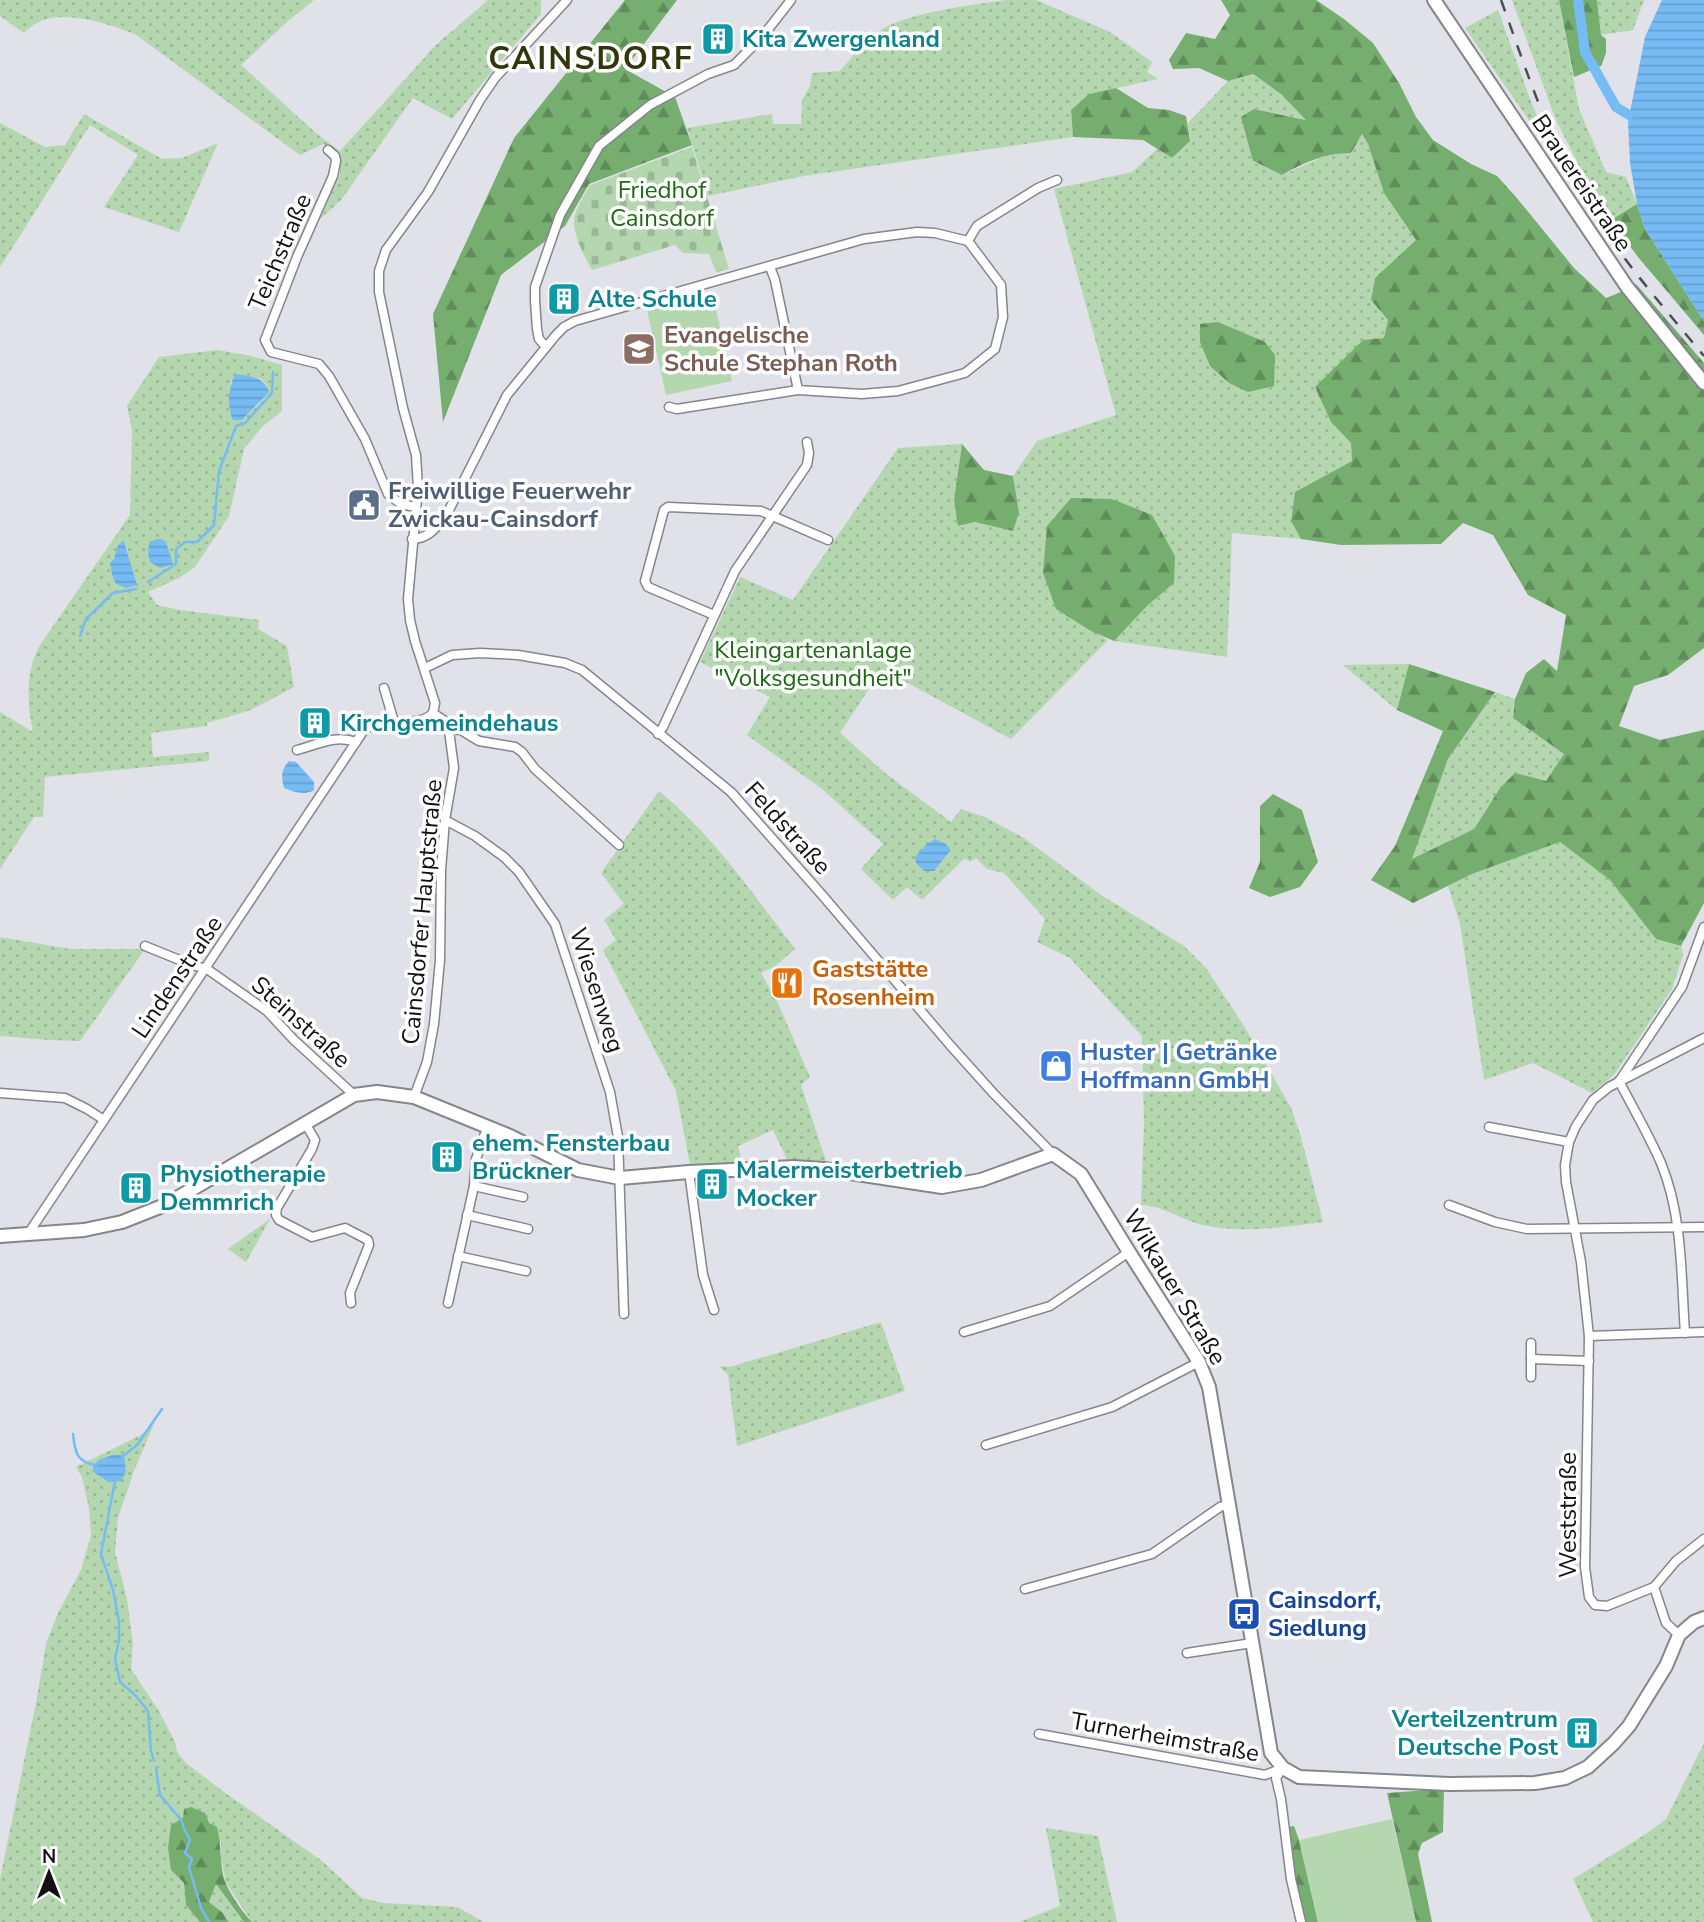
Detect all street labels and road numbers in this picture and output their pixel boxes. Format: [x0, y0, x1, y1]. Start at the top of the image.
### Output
street label: Brauereistraße [1524, 108, 1640, 258]
street label: Teichstraße [241, 189, 319, 315]
street label: Feldstraße [738, 775, 838, 881]
street label: Cainsdorfer Hauptstraße [394, 778, 450, 1046]
street label: Lindenstraße [124, 910, 230, 1044]
street label: Wiesenweg [562, 924, 632, 1056]
street label: Steinstraße [244, 969, 358, 1075]
street label: Wilkauer Straße [1116, 1203, 1234, 1371]
street label: Weststraße [1552, 1452, 1584, 1578]
street label: Turnerheimstraße [1068, 1705, 1262, 1769]

